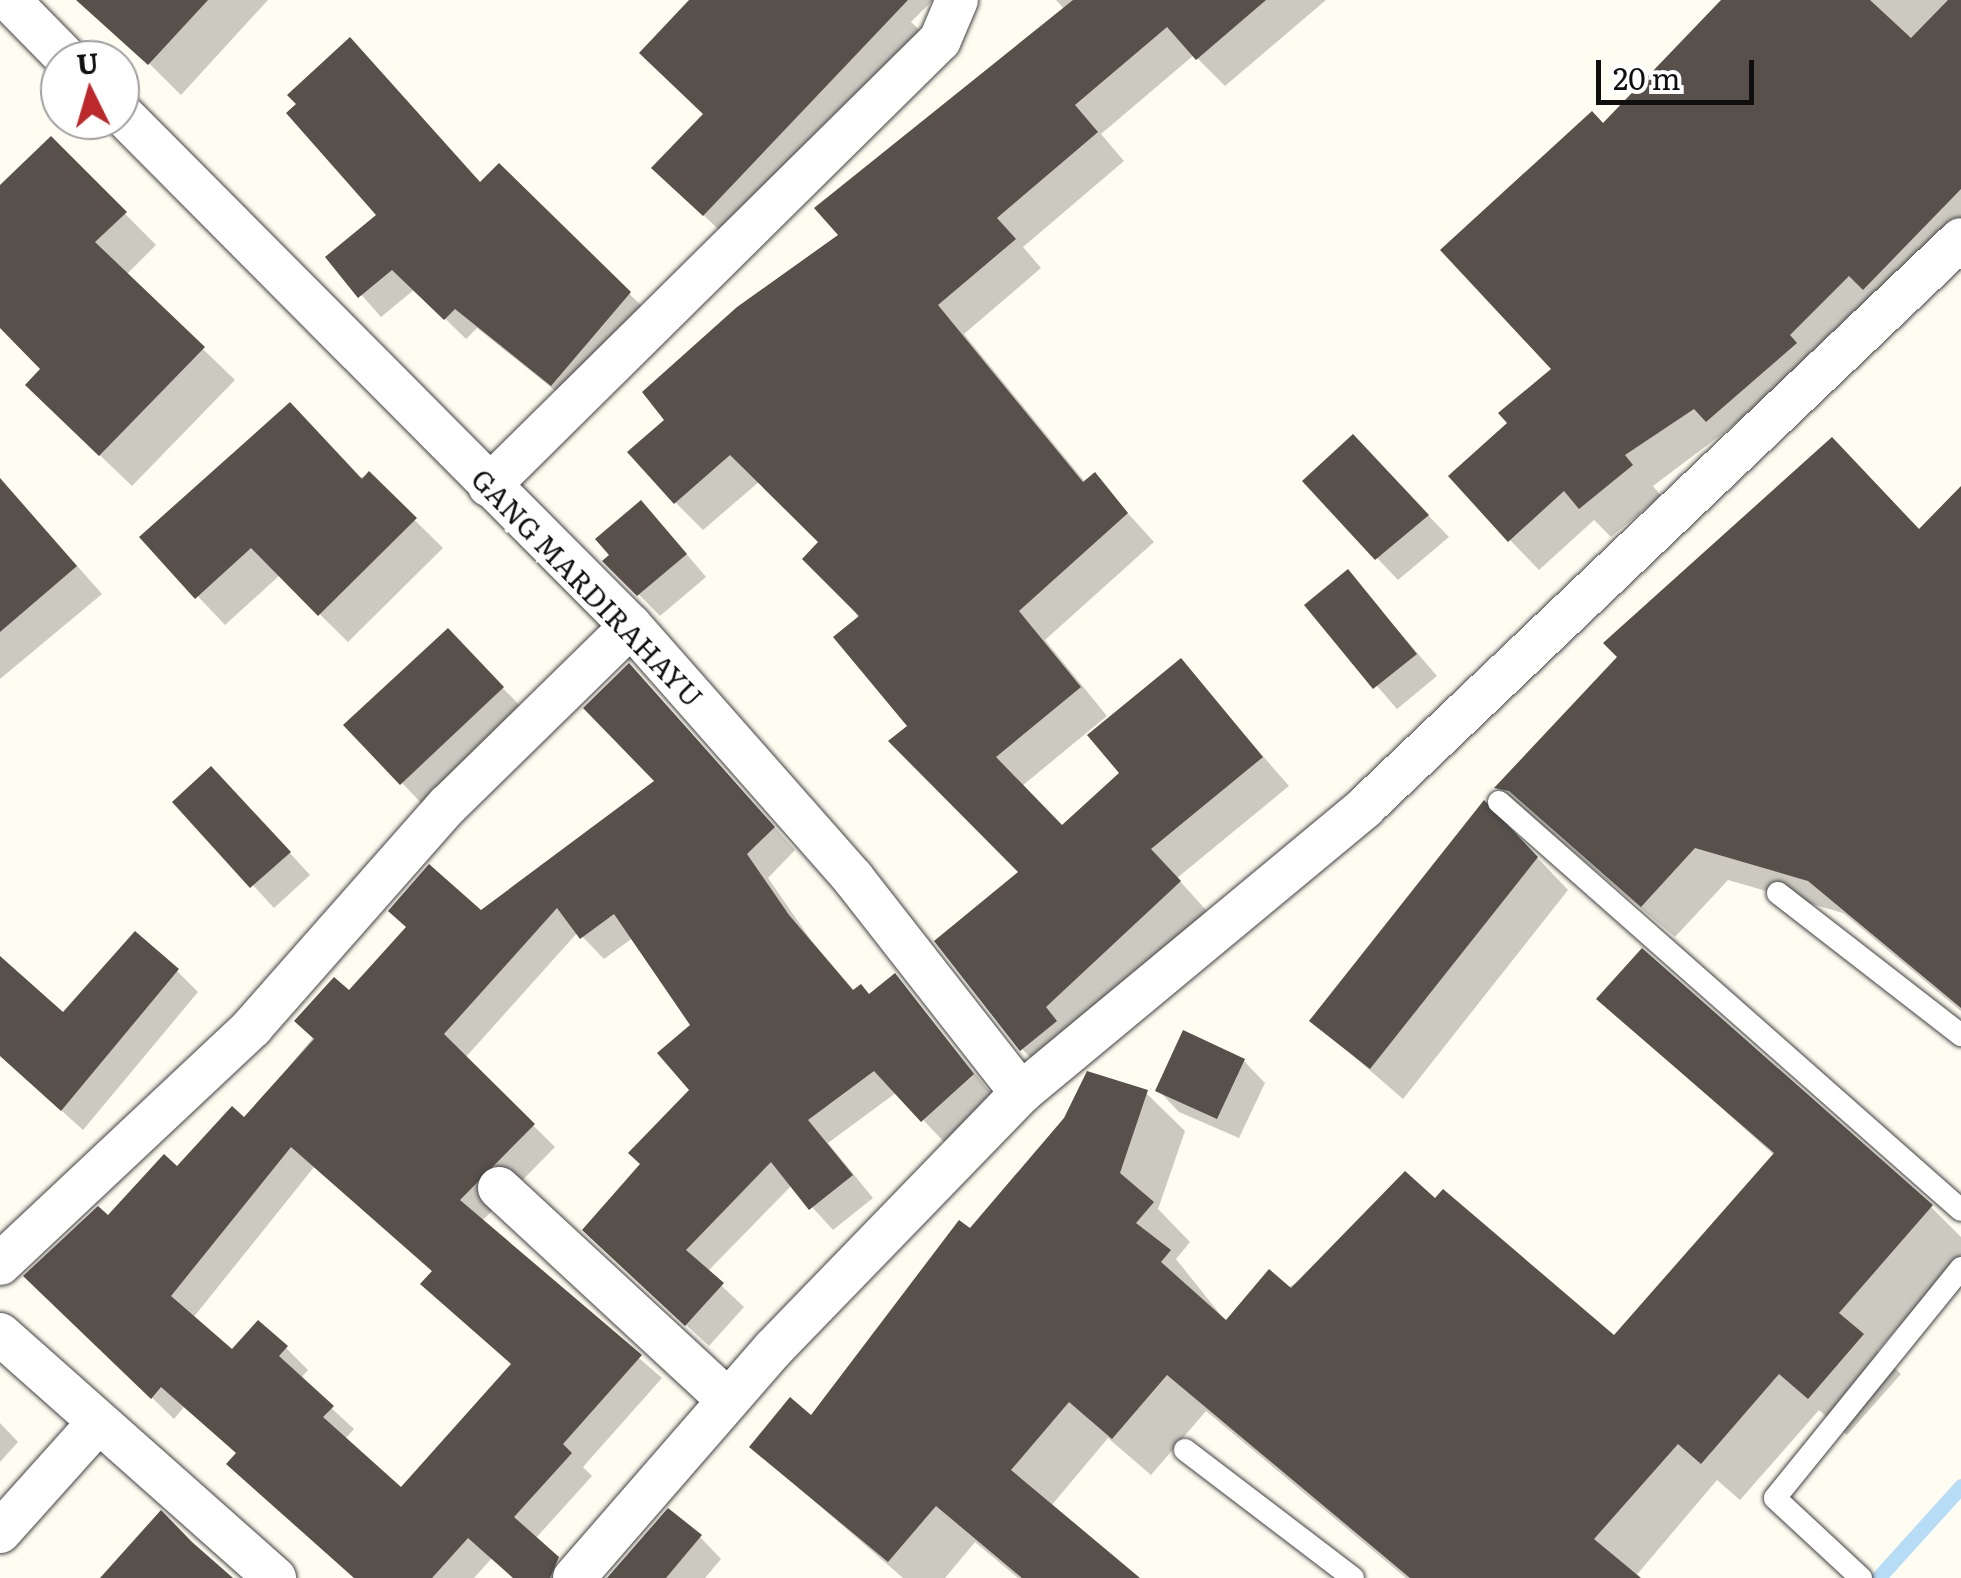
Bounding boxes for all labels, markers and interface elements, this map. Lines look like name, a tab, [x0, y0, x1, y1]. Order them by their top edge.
north arrow	[40, 40, 140, 140]
text: U	[75, 40, 100, 84]
scale bar	[1601, 40, 1758, 102]
text: 20 m	[1613, 55, 1681, 99]
street label: GANG MARDIRAHAYU	[466, 461, 710, 713]

